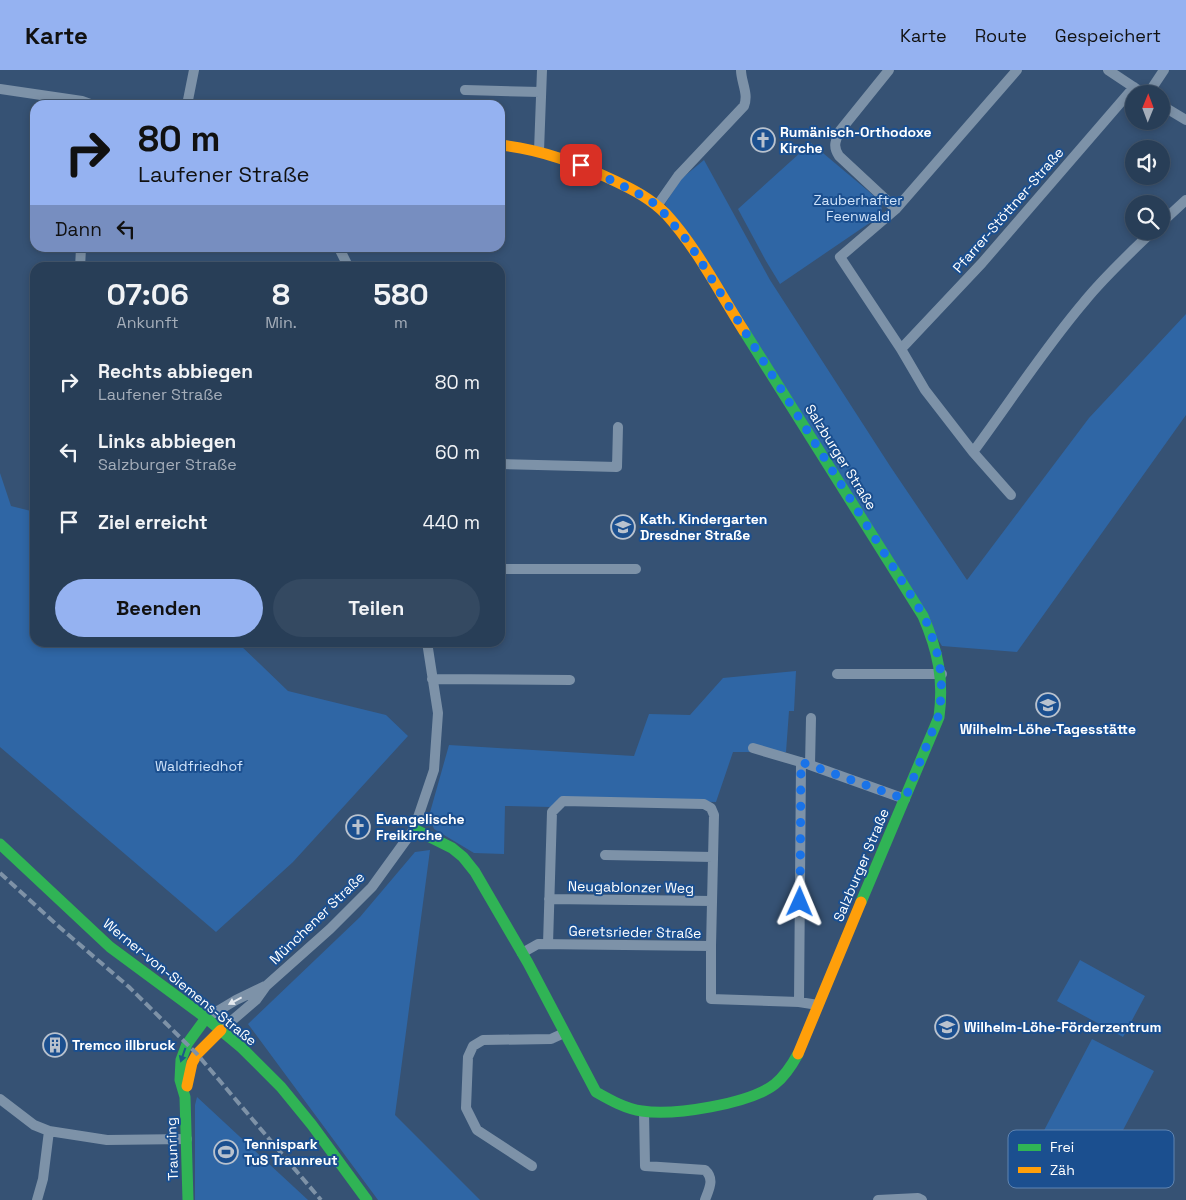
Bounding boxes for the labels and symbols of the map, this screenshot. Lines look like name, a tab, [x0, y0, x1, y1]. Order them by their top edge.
north arrow	[1125, 85, 1170, 130]
place label: Rumänisch-Orthodoxe Kirche	[780, 123, 932, 157]
church icon: Rumänisch-Orthodoxe Kirche	[750, 127, 776, 153]
pin	[560, 144, 602, 186]
street label: Pfarrer-Stöttner-Straße	[949, 144, 1067, 276]
park label: Zauberhafter Feenwald	[814, 191, 903, 225]
street label: Salzburger Straße	[801, 401, 881, 513]
place label: Kath. Kindergarten Dresdner Straße	[640, 510, 767, 544]
school or university icon: Kath. Kindergarten Dresdner Straße	[610, 514, 636, 540]
school or university icon: Wilhelm-Löhe-Tagesstätte	[1035, 692, 1061, 718]
place label: Wilhelm-Löhe-Tagesstätte	[960, 720, 1136, 738]
park label: Waldfriedhof	[155, 757, 243, 775]
street label: Salzburger Straße	[829, 806, 893, 924]
place label: Evangelische Freikirche	[376, 810, 465, 844]
church icon: Evangelische Freikirche	[345, 814, 371, 840]
street label: Münchener Straße	[266, 868, 368, 968]
position arrow	[773, 875, 825, 927]
street label: Neugablonzer Weg	[568, 877, 694, 897]
street label: Werner-von-Siemens-Straße	[99, 914, 261, 1050]
street label: Geretsrieder Straße	[568, 922, 702, 942]
one-way arrow	[228, 997, 243, 1005]
school or university icon: Wilhelm-Löhe-Förderzentrum	[934, 1014, 960, 1040]
place label: Wilhelm-Löhe-Förderzentrum	[964, 1018, 1161, 1036]
building icon: Tremco illbruck	[42, 1032, 68, 1058]
place label: Tremco illbruck	[72, 1036, 175, 1054]
one-way arrow	[179, 1047, 187, 1062]
street label: Traunring	[162, 1117, 182, 1181]
legend	[1008, 1130, 1174, 1188]
place label: Tennispark TuS Traunreut	[244, 1135, 338, 1169]
text: Frei	[1050, 1138, 1074, 1156]
sports icon: Tennispark TuS Traunreut	[213, 1139, 239, 1165]
text: Zäh	[1050, 1161, 1075, 1179]

